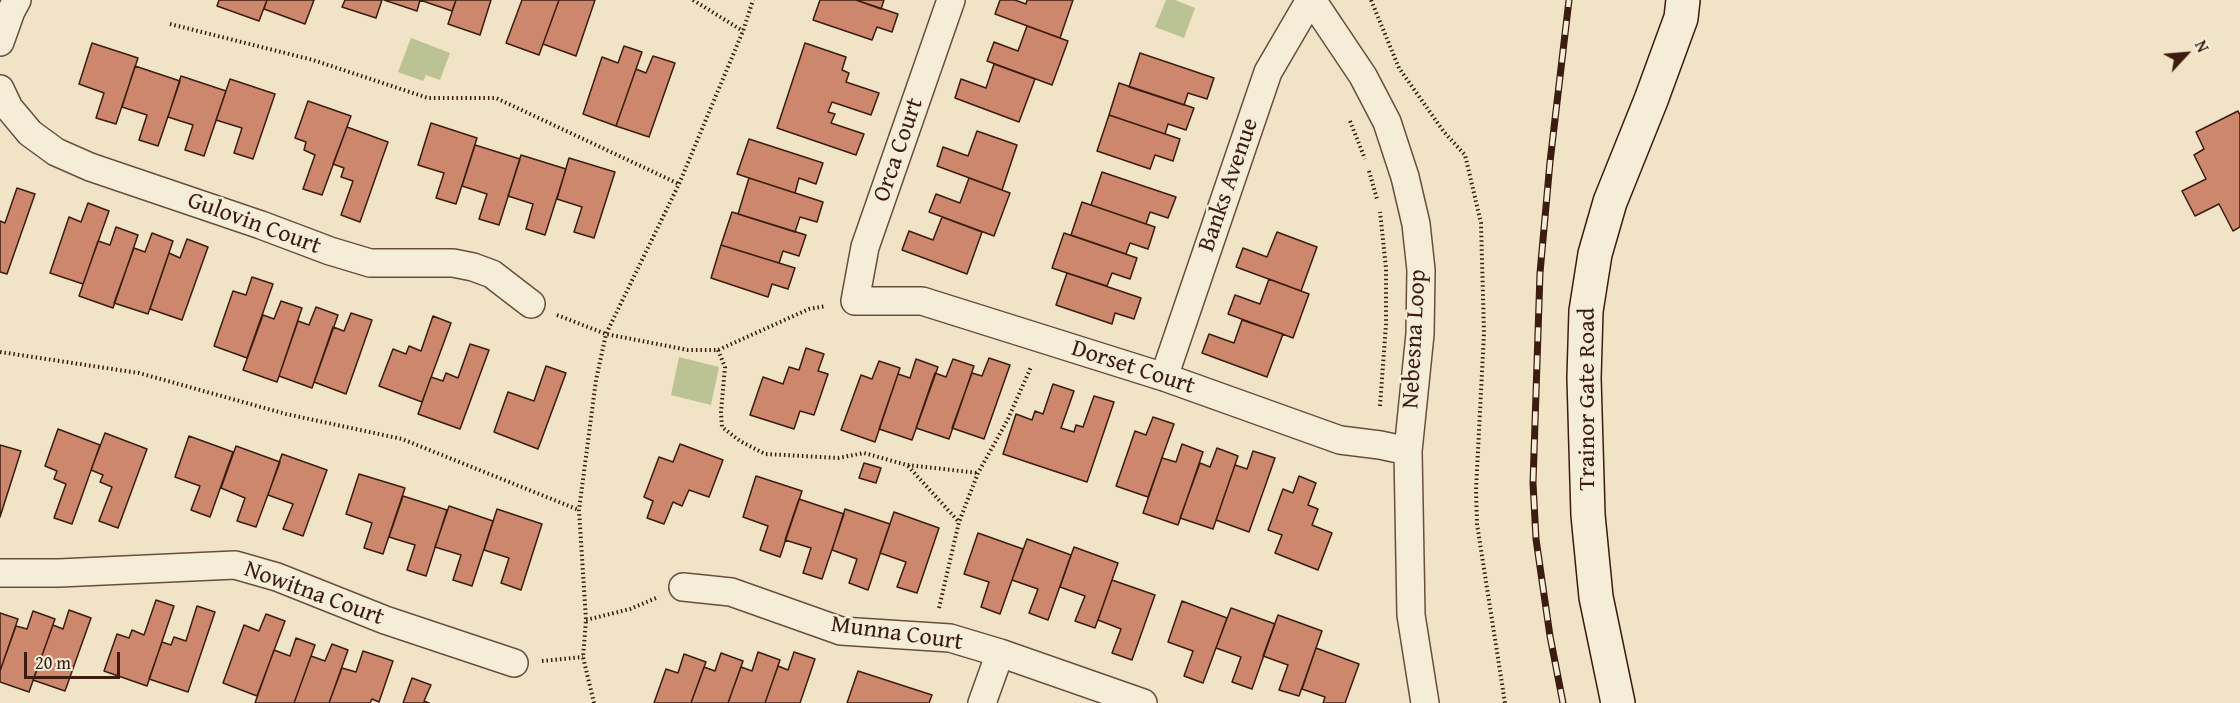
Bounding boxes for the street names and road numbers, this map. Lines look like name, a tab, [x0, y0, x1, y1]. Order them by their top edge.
street label: Orca Court	[868, 94, 930, 206]
street label: Banks Avenue	[1193, 115, 1265, 255]
street label: Gulovin Court	[183, 187, 325, 261]
street label: Nebesna Loop	[1397, 269, 1433, 409]
street label: Trainor Gate Road	[1574, 308, 1602, 490]
street label: Dorset Court	[1068, 335, 1198, 401]
street label: Nowitna Court	[240, 555, 388, 633]
street label: Munna Court	[829, 610, 965, 658]

